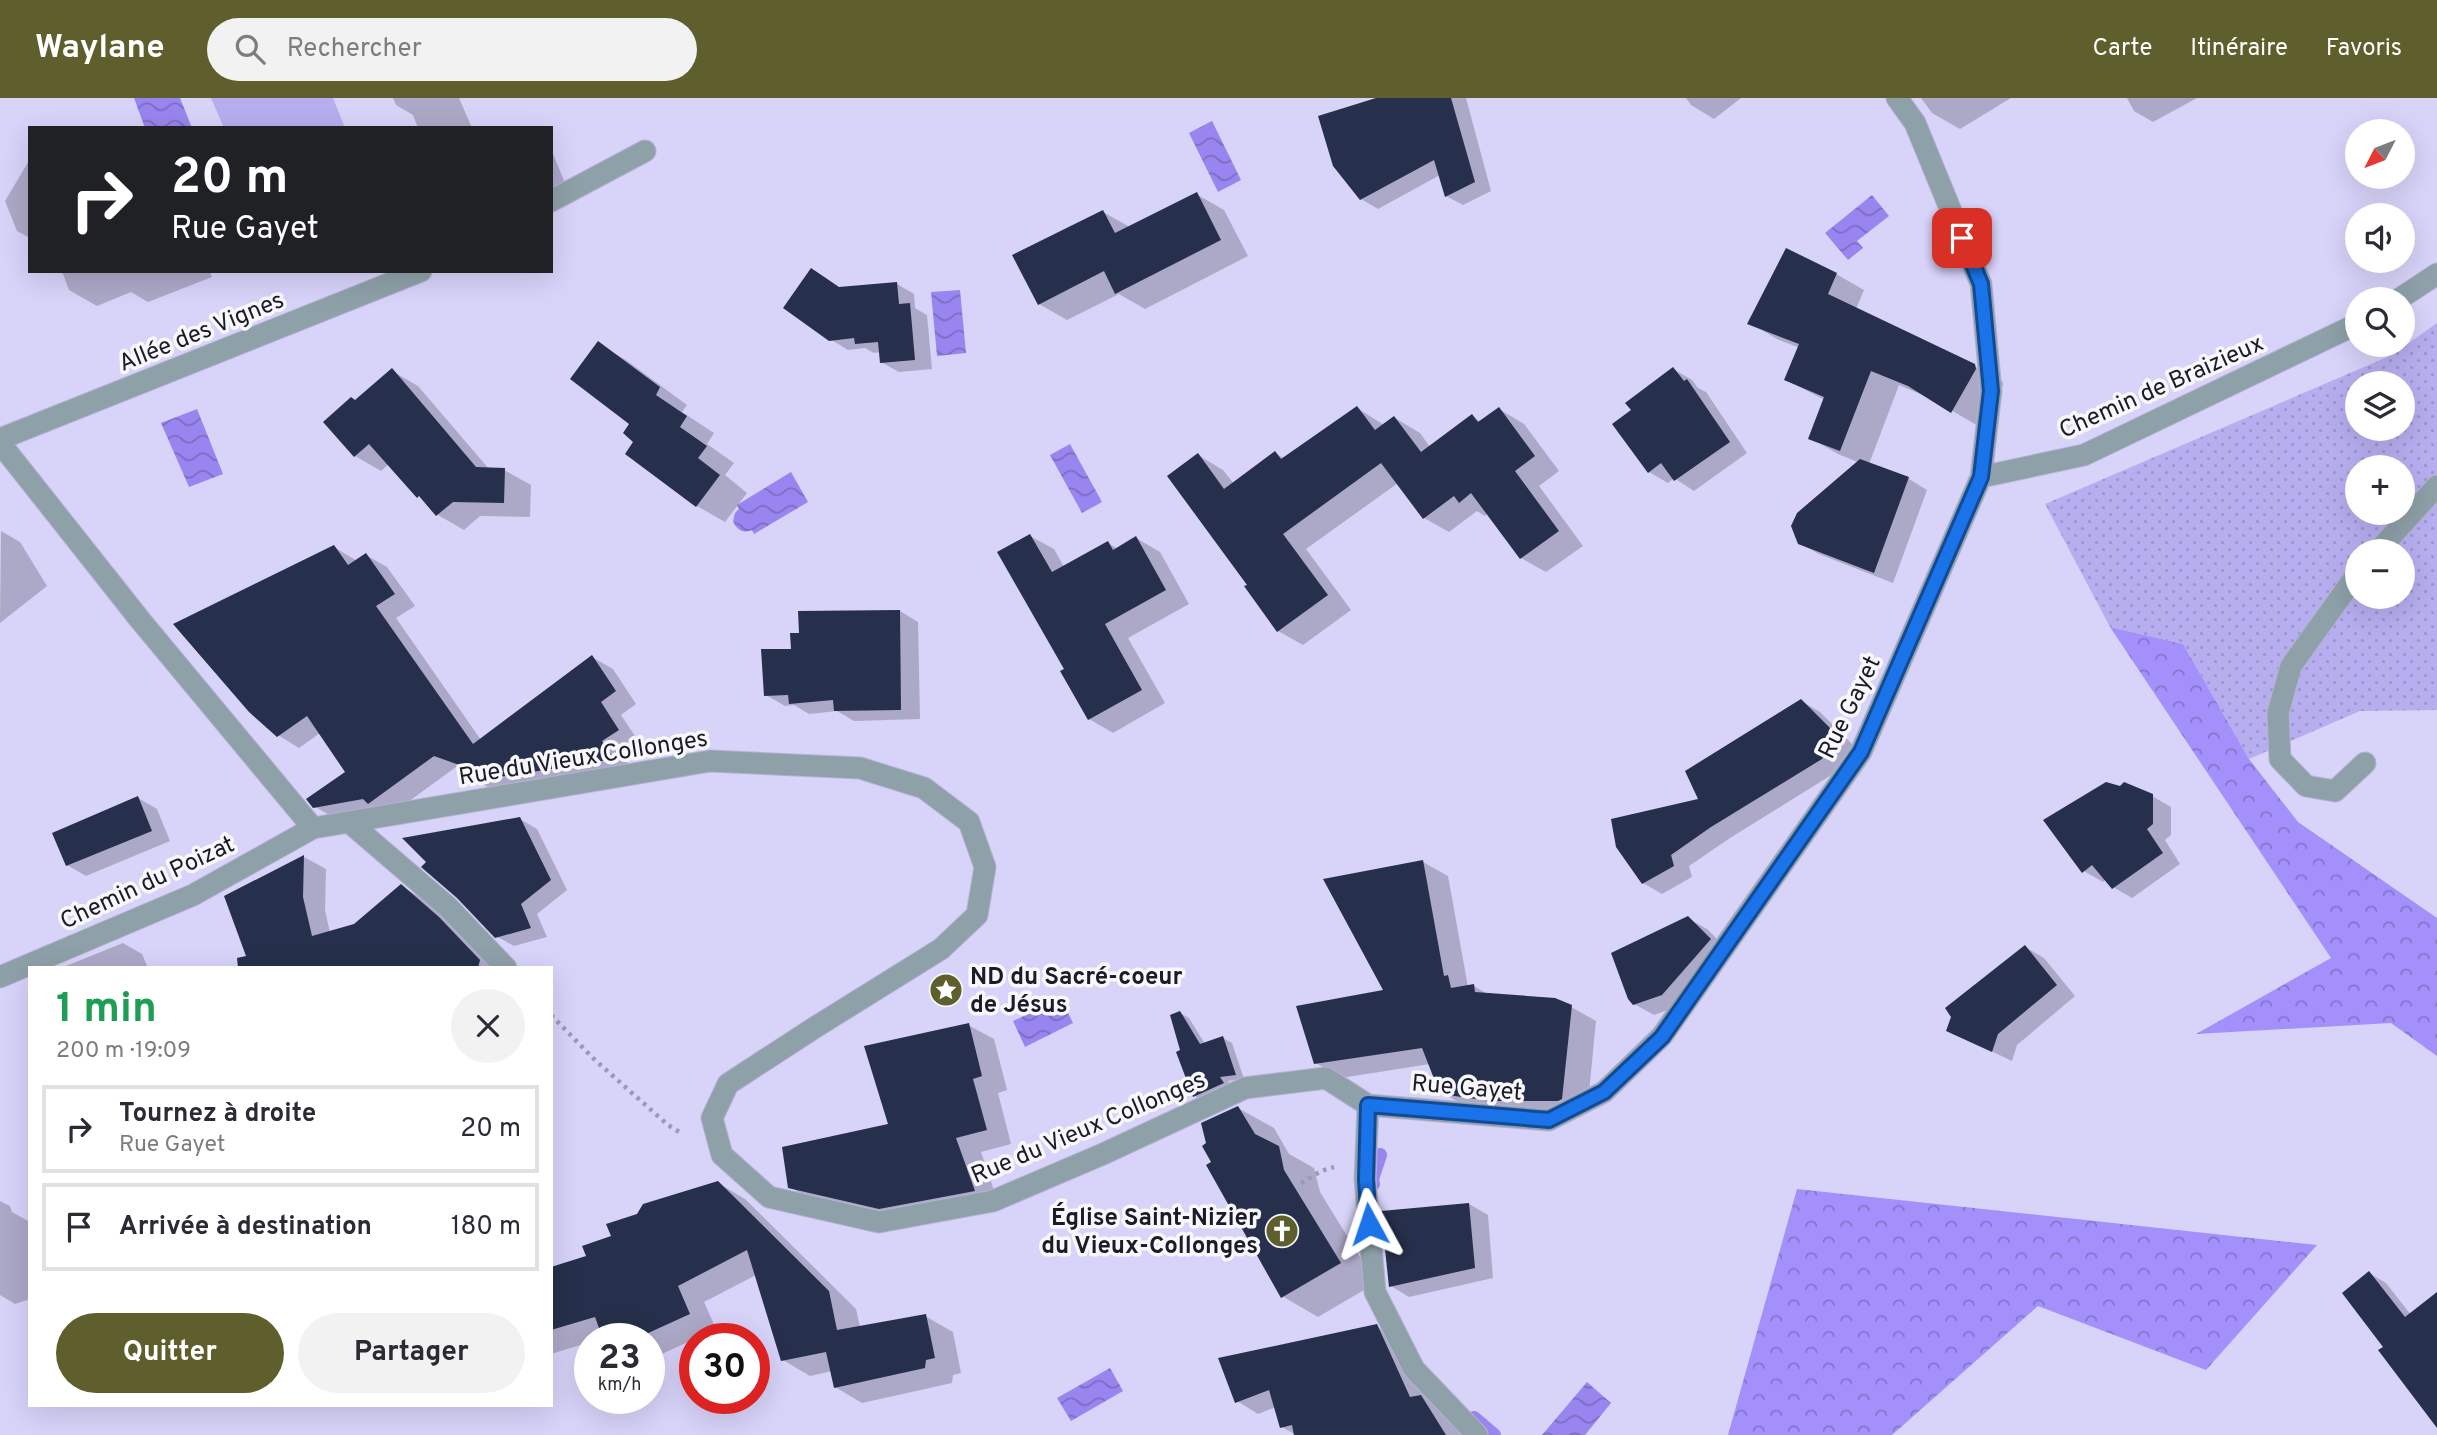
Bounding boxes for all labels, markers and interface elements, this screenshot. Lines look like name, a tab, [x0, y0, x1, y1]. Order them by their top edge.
search box	[207, 18, 697, 81]
text: Waylane	[35, 28, 165, 70]
icon: search	[231, 30, 269, 68]
text: Rechercher	[287, 33, 422, 66]
text: Carte	[2092, 34, 2152, 64]
text: Itinéraire	[2190, 34, 2288, 64]
text: Favoris	[2326, 34, 2402, 64]
north arrow	[2345, 119, 2415, 189]
map controls	[2345, 119, 2415, 609]
text: 20 m	[171, 149, 288, 211]
icon: right	[56, 154, 147, 245]
button: sound	[2345, 203, 2415, 273]
pin	[1932, 208, 1992, 268]
text: Rue Gayet	[171, 210, 319, 250]
icon: arrive	[1943, 219, 1981, 257]
street label: Allée des Vignes	[115, 286, 289, 380]
button: search	[2345, 287, 2415, 357]
street label: Chemin de Braizieux	[2055, 329, 2269, 446]
button: layers	[2345, 371, 2415, 441]
button: +	[2345, 455, 2415, 525]
button: −	[2345, 539, 2415, 609]
street label: Rue Gayet	[1813, 651, 1889, 764]
street label: Rue du Vieux Collonges	[457, 724, 710, 793]
street label: Chemin du Poizat	[56, 830, 240, 937]
place label: ND du Sacré-coeur de Jésus	[970, 963, 1182, 1021]
place icon: ND du Sacré-coeur de Jésus	[927, 971, 965, 1009]
text: 1 min	[56, 984, 157, 1037]
button: close	[451, 989, 525, 1063]
text: 200 m · 19:09	[56, 1037, 191, 1066]
street label: Rue du Vieux Collonges	[967, 1066, 1210, 1192]
street label: Rue Gayet	[1410, 1069, 1523, 1109]
text: Tournez à droite	[119, 1098, 316, 1131]
icon: right	[60, 1110, 98, 1148]
text: 20 m	[460, 1113, 521, 1146]
text: Rue Gayet	[119, 1131, 225, 1160]
position arrow	[1332, 1187, 1406, 1261]
place label: Église Saint-Nizier du Vieux-Collonges	[1041, 1202, 1258, 1262]
icon: arrive	[60, 1208, 98, 1246]
text: Arrivée à destination	[119, 1211, 372, 1244]
text: 180 m	[451, 1211, 521, 1244]
church icon: Église Saint-Nizier du Vieux-Collonges	[1263, 1212, 1301, 1250]
button: Quitter	[56, 1313, 284, 1393]
button: Partager	[298, 1313, 525, 1393]
speed limit sign: 30	[679, 1323, 770, 1414]
text: 23	[598, 1337, 641, 1381]
text: km/h	[598, 1374, 641, 1397]

